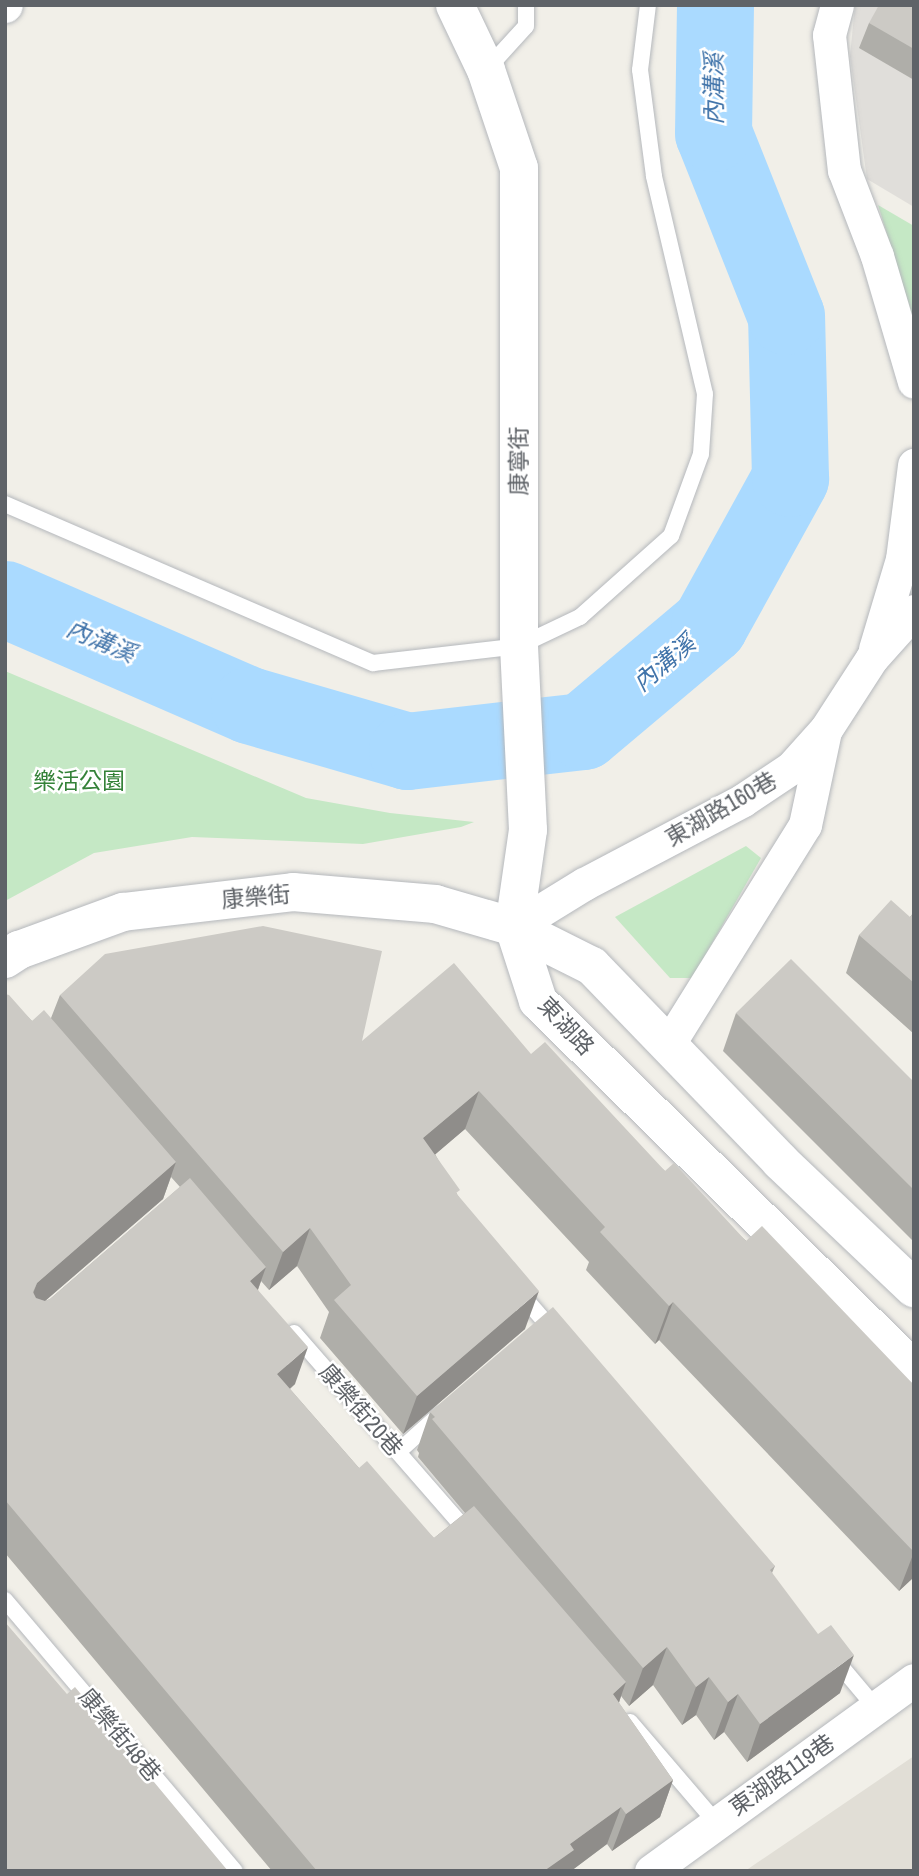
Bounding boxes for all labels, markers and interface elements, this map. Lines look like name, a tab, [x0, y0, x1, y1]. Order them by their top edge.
water label: 內溝溪	[700, 53, 728, 125]
street label: 康寧街	[505, 427, 533, 495]
water label: 內溝溪	[62, 614, 140, 668]
water label: 內溝溪	[627, 629, 701, 697]
street label: 東湖路160巷	[661, 766, 781, 852]
park label: 樂活公園	[33, 767, 125, 795]
street label: 康樂街	[220, 880, 292, 914]
street label: 東湖路	[532, 991, 600, 1061]
street label: 康樂街20巷	[314, 1358, 408, 1462]
street label: 康樂街48巷	[73, 1683, 167, 1787]
street label: 東湖路119巷	[724, 1729, 840, 1821]

